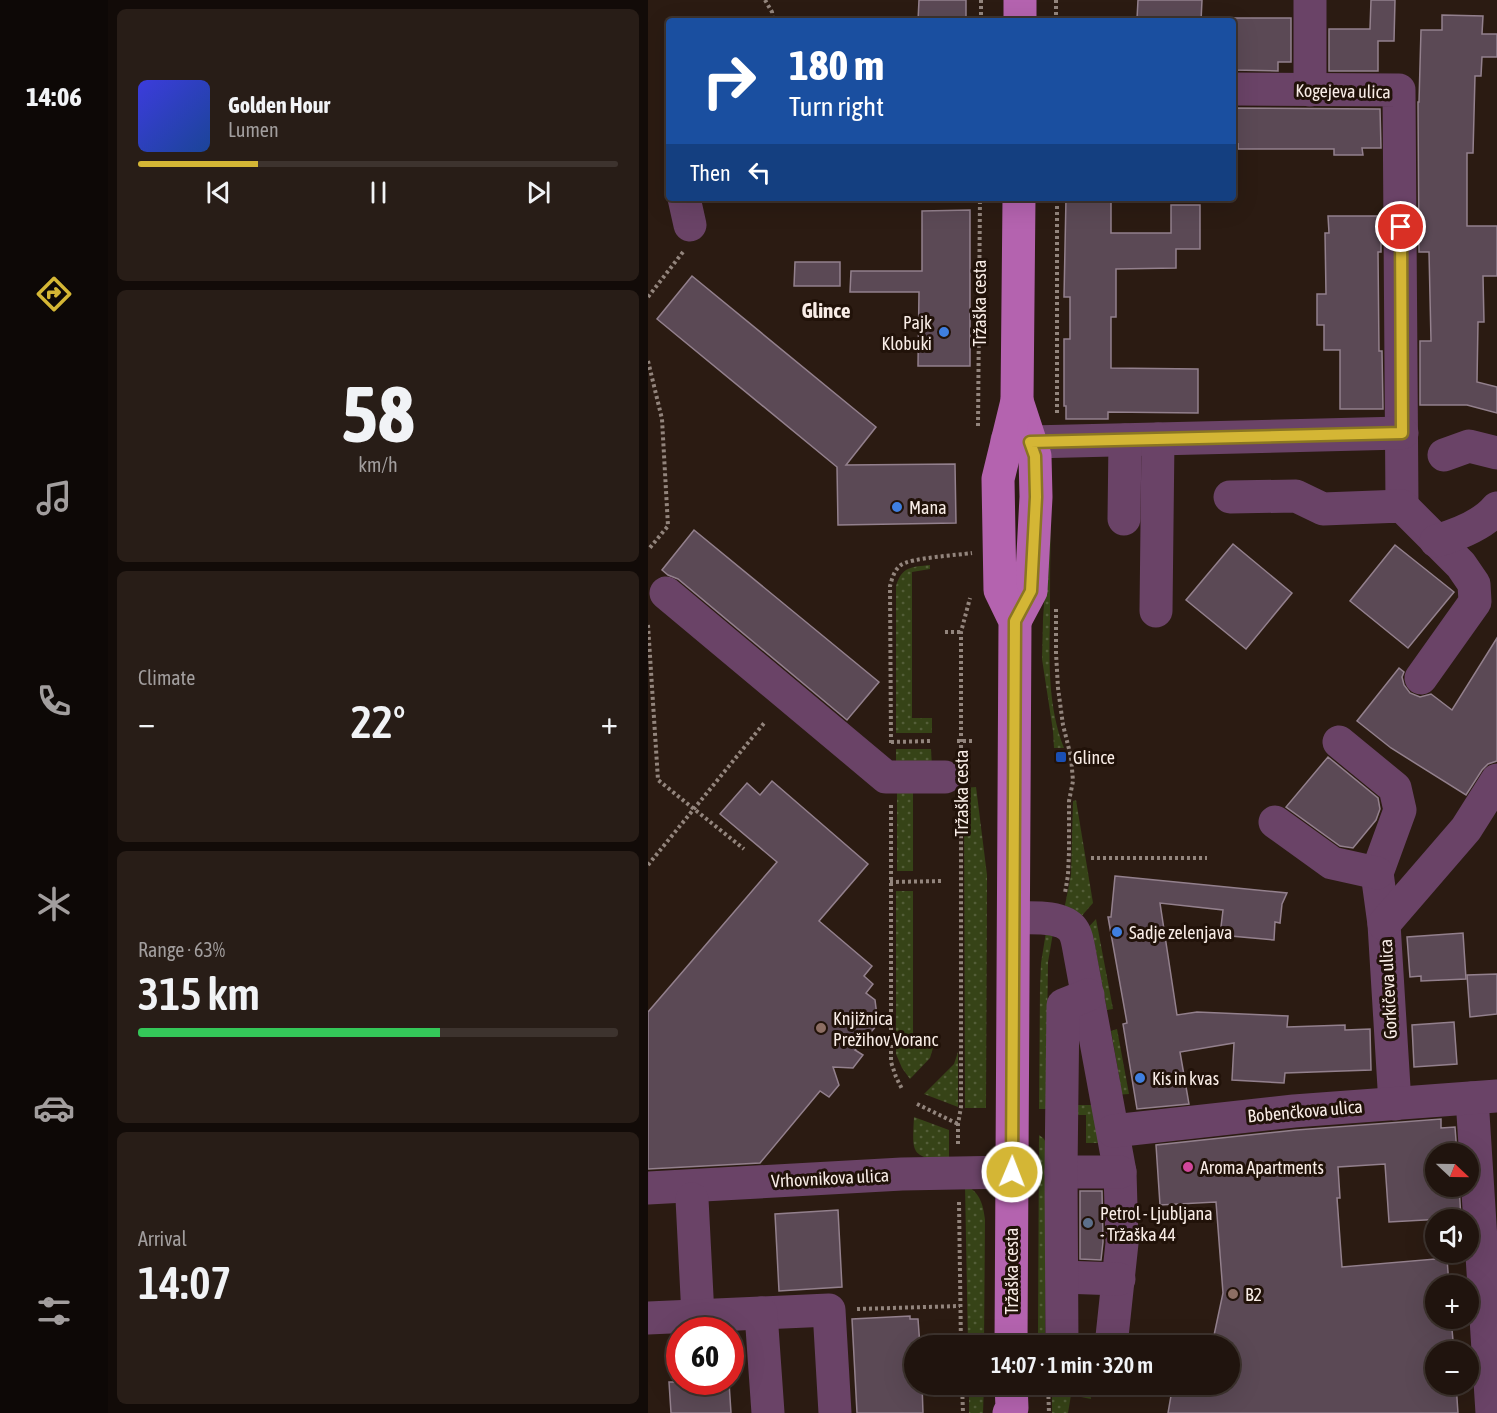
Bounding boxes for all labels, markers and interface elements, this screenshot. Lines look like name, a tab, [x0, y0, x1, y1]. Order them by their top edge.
text: 180 m	[789, 41, 884, 89]
icon: right	[690, 42, 768, 120]
street label: Kogejeva ulica	[1295, 80, 1391, 102]
text: 14:06	[26, 81, 82, 112]
text: Turn right	[789, 91, 884, 122]
text: Golden Hour	[228, 92, 330, 118]
text: Lumen	[228, 118, 279, 141]
icon: left	[743, 156, 776, 189]
text: Then	[690, 160, 731, 186]
icon: previous	[202, 176, 235, 209]
icon: pause	[362, 176, 395, 209]
icon: next	[522, 176, 555, 209]
pin	[1375, 201, 1426, 252]
icon: arrive	[1384, 210, 1417, 243]
street label: Tržaška cesta	[969, 260, 990, 346]
icon: directions	[33, 273, 75, 315]
district label: Glince	[801, 298, 851, 322]
place label: Pajk Klobuki	[881, 312, 932, 354]
marker: Pajk Klobuki	[937, 325, 951, 339]
text: 58	[341, 369, 415, 459]
text: km/h	[358, 453, 398, 476]
icon: music	[33, 477, 75, 519]
place label: Mana	[909, 497, 947, 518]
marker: Mana	[890, 500, 904, 514]
text: Climate	[138, 666, 195, 689]
icon: phone	[33, 680, 75, 722]
text: 22°	[351, 696, 405, 748]
text: −	[138, 703, 155, 741]
text: +	[601, 703, 618, 741]
place label: Glince	[1073, 747, 1115, 768]
street label: Tržaška cesta	[951, 750, 972, 836]
marker: Glince	[1054, 750, 1068, 764]
icon: climate	[33, 883, 75, 925]
place label: Sadje zelenjava	[1129, 922, 1232, 943]
marker: Sadje zelenjava	[1110, 925, 1124, 939]
text: Range · 63%	[138, 938, 225, 961]
street label: Gorkičeva ulica	[1375, 938, 1401, 1040]
text: 315 km	[138, 968, 260, 1020]
place label: Knjižnica Prežihov Voranc	[833, 1008, 939, 1050]
marker: Knjižnica Prežihov Voranc	[814, 1021, 828, 1035]
place label: Kis in kvas	[1152, 1068, 1219, 1089]
marker: Kis in kvas	[1133, 1071, 1147, 1085]
icon: car	[33, 1087, 75, 1129]
street label: Bobenčkova ulica	[1246, 1096, 1364, 1126]
position arrow	[980, 1140, 1044, 1204]
north arrow	[1425, 1143, 1479, 1197]
map controls	[1425, 1143, 1479, 1395]
place label: Aroma Apartments	[1200, 1157, 1324, 1178]
marker: Aroma Apartments	[1181, 1160, 1195, 1174]
street label: Vrhovnikova ulica	[771, 1164, 889, 1192]
place label: Petrol - Ljubljana - Tržaška 44	[1100, 1203, 1213, 1245]
button: sound	[1425, 1209, 1479, 1263]
marker: Petrol - Ljubljana - Tržaška 44	[1081, 1216, 1095, 1230]
text: Arrival	[138, 1227, 187, 1250]
street label: Tržaška cesta	[1001, 1228, 1022, 1314]
text: 14:07	[138, 1257, 232, 1309]
button: +	[1425, 1275, 1479, 1329]
place label: B2	[1245, 1284, 1262, 1305]
marker: B2	[1226, 1287, 1240, 1301]
icon: filters	[33, 1290, 75, 1332]
speed limit sign: 60	[666, 1317, 744, 1395]
button: −	[1425, 1341, 1479, 1395]
text: 14:07 · 1 min · 320 m	[991, 1352, 1153, 1378]

